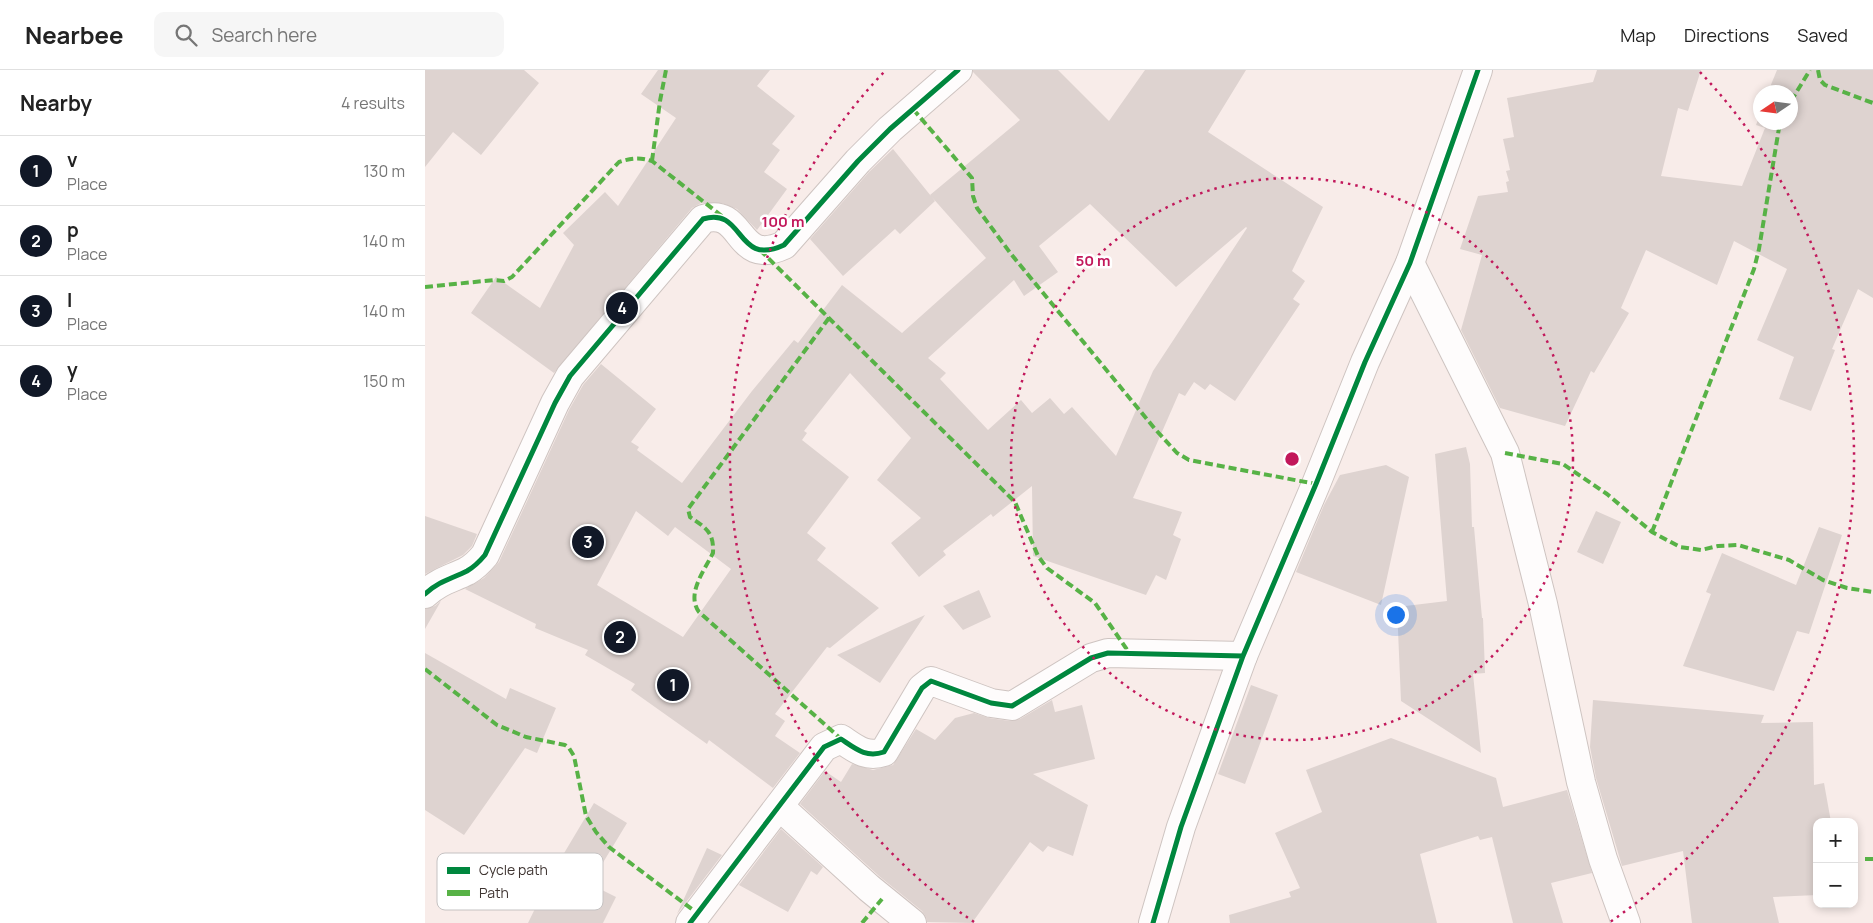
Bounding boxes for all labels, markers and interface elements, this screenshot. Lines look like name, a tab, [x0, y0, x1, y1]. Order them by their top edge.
search box	[154, 12, 504, 57]
text: Nearbee	[25, 18, 124, 51]
icon: search	[172, 21, 200, 49]
text: Search here	[212, 22, 317, 48]
text: Map	[1620, 23, 1656, 47]
text: Directions	[1684, 23, 1769, 47]
text: Saved	[1797, 23, 1848, 47]
north arrow	[1753, 85, 1798, 130]
text: Nearby	[20, 89, 92, 117]
text: 4 results	[341, 92, 405, 114]
text: v	[67, 147, 78, 173]
text: 1	[32, 160, 40, 182]
text: 130 m	[363, 160, 405, 182]
text: Place	[67, 173, 107, 195]
text: 100 m	[762, 211, 804, 232]
text: p	[67, 217, 79, 243]
text: 2	[31, 230, 41, 252]
text: 140 m	[363, 230, 405, 252]
text: Place	[67, 243, 107, 265]
text: 50 m	[1075, 250, 1111, 271]
text: l	[67, 287, 72, 313]
pin: 4	[606, 289, 638, 327]
text: 3	[31, 300, 41, 322]
text: 140 m	[363, 300, 405, 322]
text: Place	[67, 313, 107, 335]
text: y	[67, 357, 78, 383]
text: 4	[31, 370, 41, 392]
text: 150 m	[363, 370, 405, 392]
text: Place	[67, 383, 107, 405]
centre of rings	[1283, 450, 1301, 468]
pin: 3	[572, 523, 604, 561]
your location	[1383, 602, 1409, 628]
pin: 2	[604, 618, 636, 656]
pin: 1	[657, 666, 689, 704]
map controls	[1813, 818, 1858, 908]
button: +	[1813, 818, 1858, 863]
legend	[437, 853, 603, 910]
text: Cycle path	[479, 860, 548, 879]
button: −	[1813, 863, 1858, 908]
text: Path	[479, 883, 509, 902]

